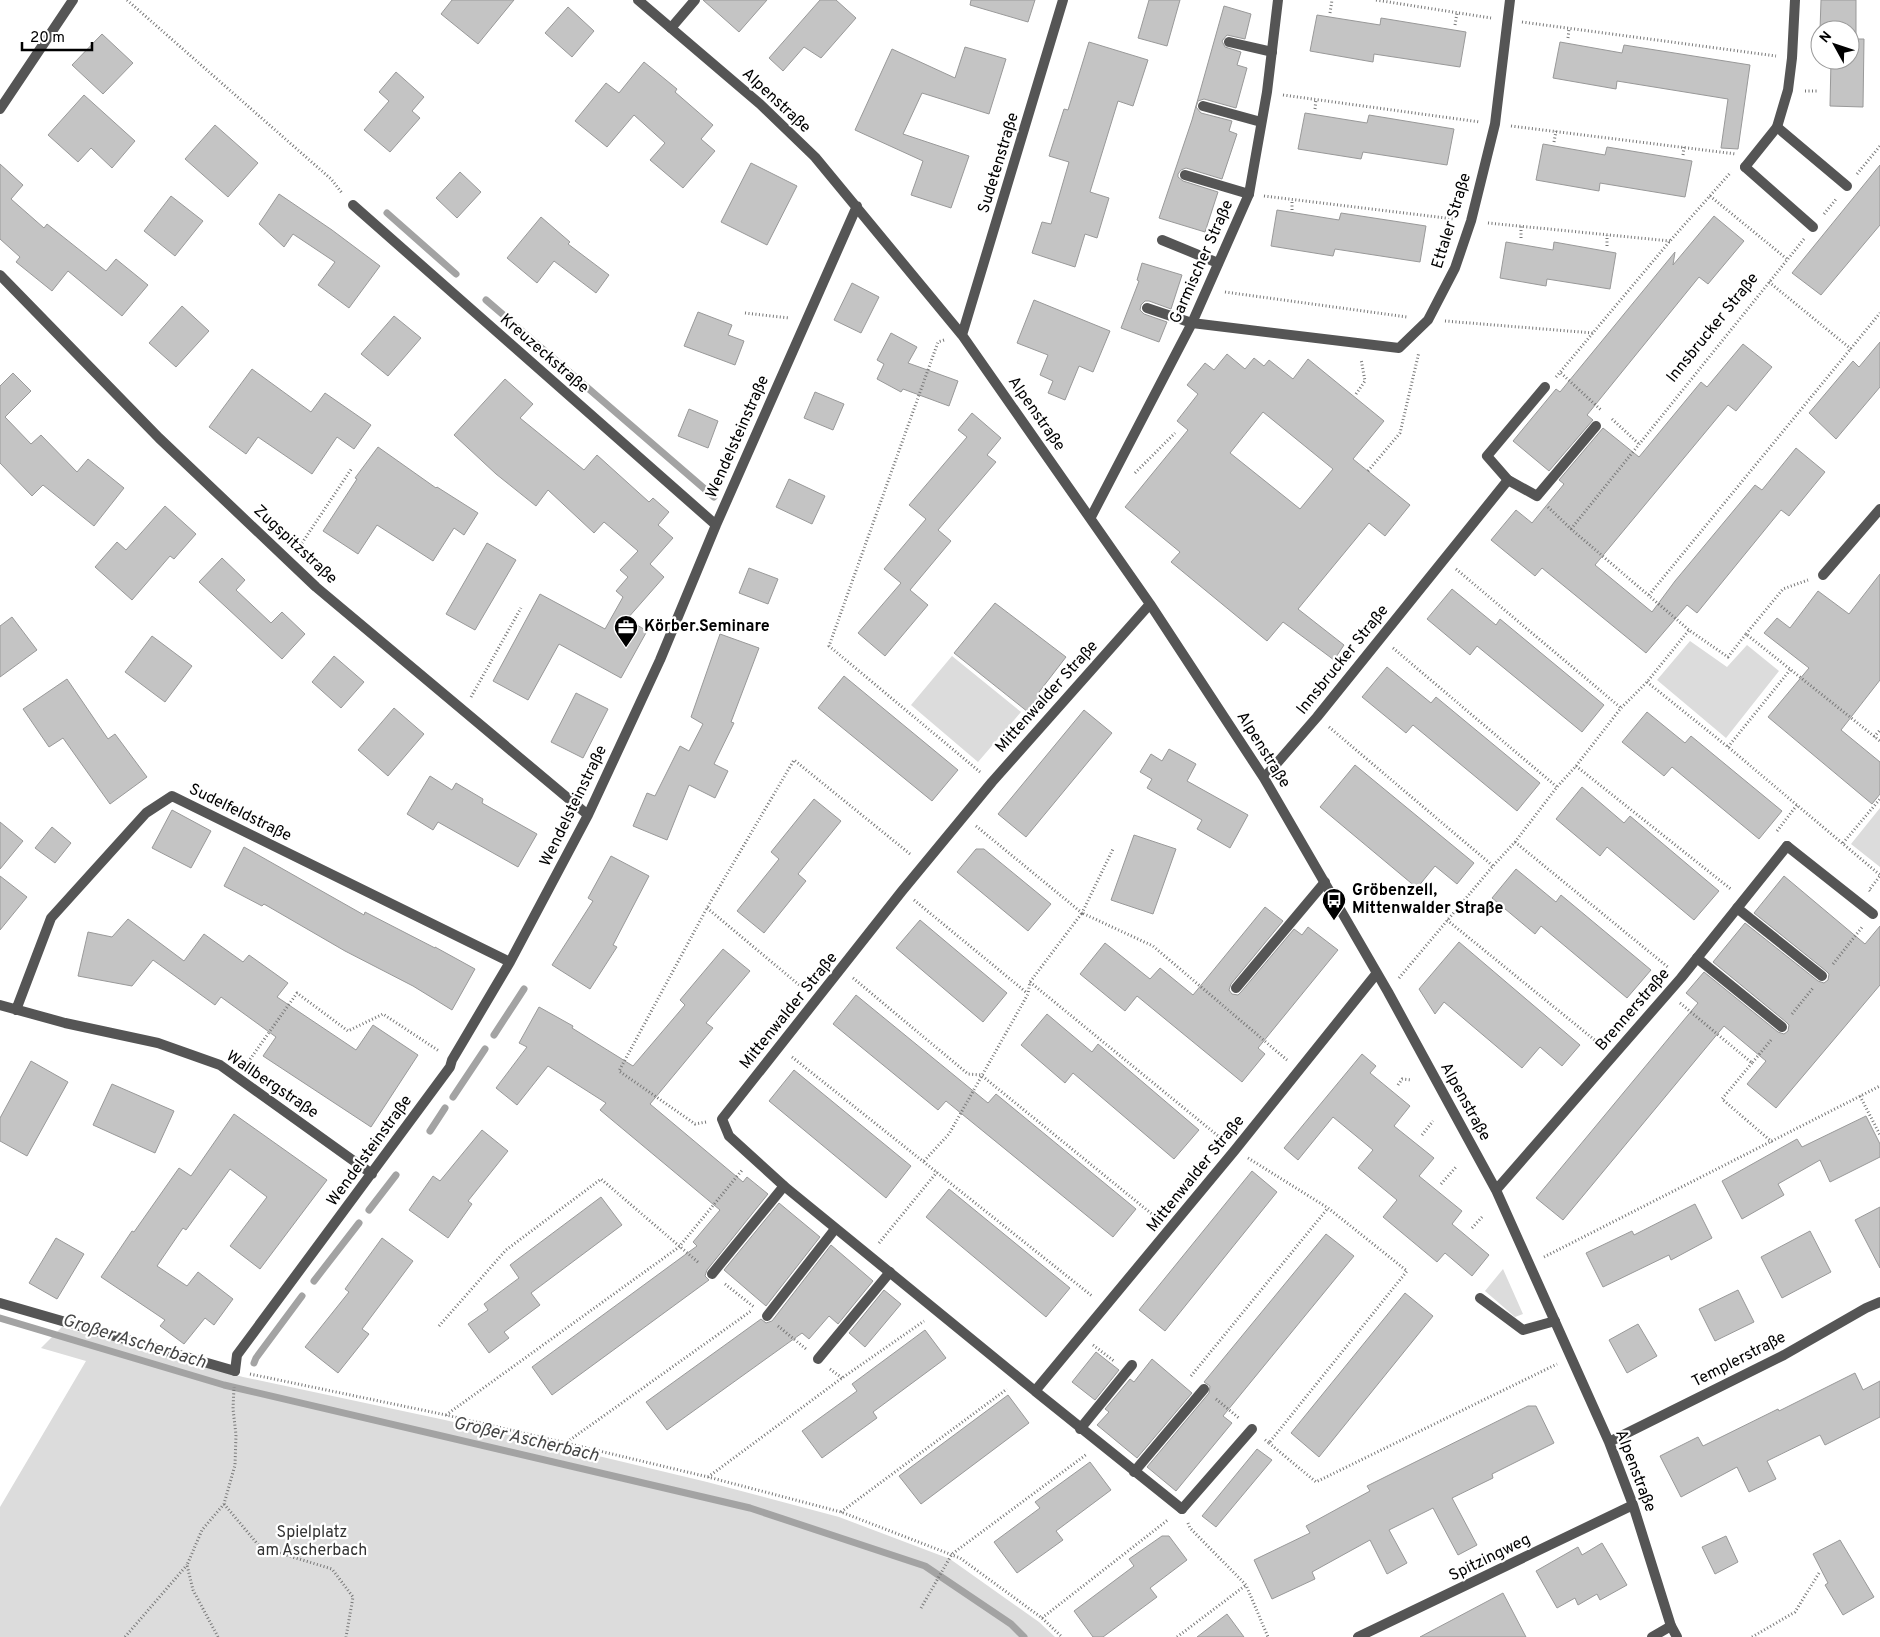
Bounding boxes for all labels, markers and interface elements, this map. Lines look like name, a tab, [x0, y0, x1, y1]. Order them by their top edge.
scale bar	[22, 20, 92, 52]
north arrow	[1810, 20, 1860, 70]
text: N	[1816, 28, 1836, 47]
text: 20 m	[30, 29, 65, 48]
street label: Alpenstraße	[737, 64, 815, 138]
street label: Sudetenstraße	[974, 110, 1024, 216]
street label: Ettaler Straße	[1428, 171, 1476, 271]
street label: Garmischer Straße	[1166, 197, 1238, 327]
street label: Innsbrucker Straße	[1663, 269, 1763, 387]
street label: Kreuzeckstraße	[495, 310, 593, 398]
street label: Wendelsteinstraße	[702, 372, 774, 502]
street label: Alpenstraße	[1003, 373, 1069, 455]
street label: Zugspitzstraße	[249, 501, 341, 589]
street label: Innsbrucker Straße	[1293, 601, 1393, 719]
office icon: Körber.Seminare	[613, 614, 639, 648]
place label: Körber.Seminare	[644, 617, 770, 637]
street label: Mittenwalder Straße	[991, 637, 1103, 757]
street label: Alpenstraße	[1232, 708, 1294, 792]
street label: Wendelsteinstraße	[536, 742, 612, 870]
street label: Sudelfeldstraße	[185, 780, 295, 846]
place label: Gröbenzell, Mittenwalder Straße	[1352, 881, 1503, 919]
bus stop icon: Gröbenzell, Mittenwalder Straße	[1321, 887, 1347, 921]
street label: Mittenwalder Straße	[736, 949, 842, 1073]
street label: Brennerstraße	[1592, 965, 1674, 1055]
street label: Wallbergstraße	[222, 1047, 322, 1123]
street label: Alpenstraße	[1435, 1059, 1495, 1145]
street label: Wendelsteinstraße	[323, 1092, 417, 1210]
street label: Mittenwalder Straße	[1143, 1112, 1249, 1236]
water label: Großer Ascherbach	[60, 1309, 209, 1375]
street label: Templerstraße	[1689, 1328, 1789, 1392]
water label: Großer Ascherbach	[451, 1412, 601, 1468]
street label: Alpenstraße	[1610, 1427, 1660, 1515]
park label: Spielplatz am Ascherbach	[257, 1523, 367, 1561]
street label: Spitzingweg	[1446, 1530, 1534, 1586]

